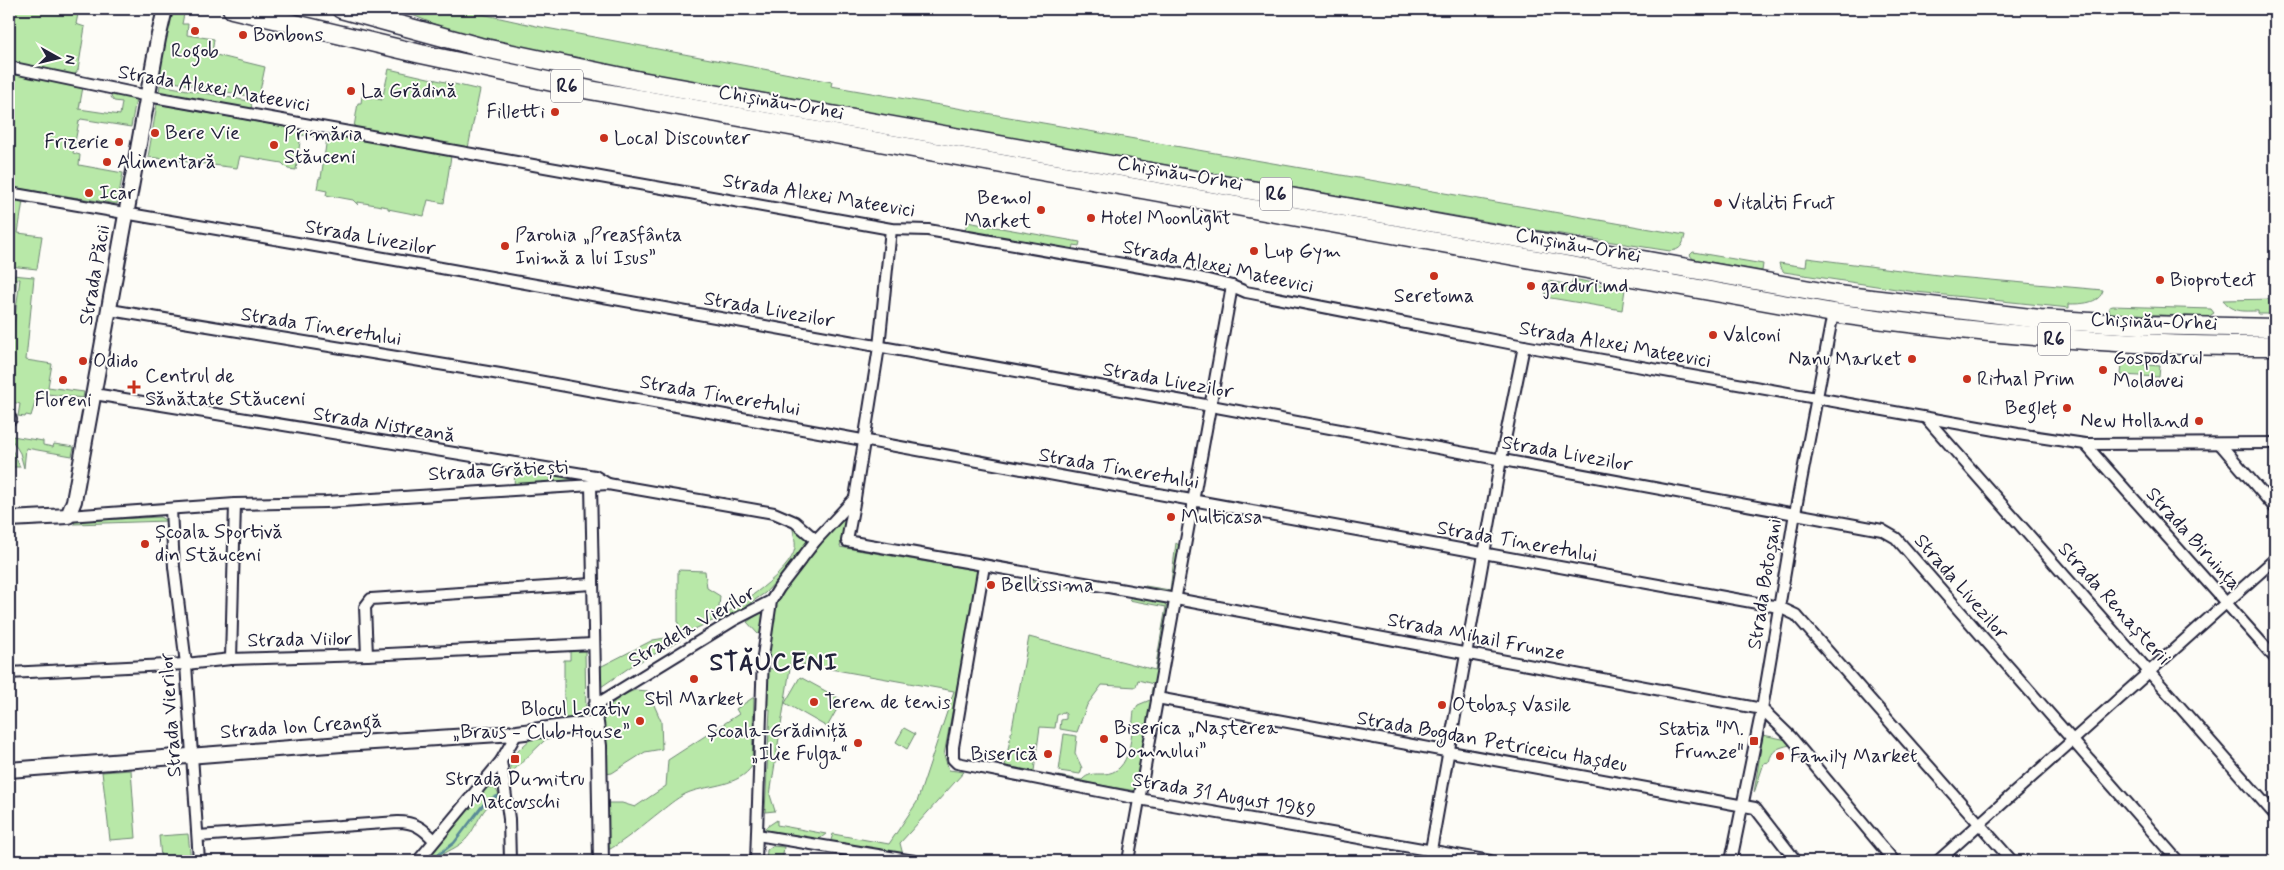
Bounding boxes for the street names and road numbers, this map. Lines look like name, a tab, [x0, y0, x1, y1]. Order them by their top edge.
street label: Strada Alexei Mateevici	[116, 59, 312, 119]
road number: R6	[551, 70, 583, 102]
street label: Chișinău-Orhei	[716, 79, 846, 127]
street label: Chișinău-Orhei	[1115, 150, 1245, 198]
street label: Strada Alexei Mateevici	[721, 167, 917, 225]
road number: R6	[1260, 178, 1292, 210]
street label: Strada Livezilor	[303, 213, 438, 263]
street label: Chișinău-Orhei	[1513, 222, 1643, 270]
street label: Strada Păcii	[73, 223, 117, 327]
street label: Strada Alexei Mateevici	[1120, 234, 1316, 300]
street label: Strada Livezilor	[702, 285, 837, 335]
street label: Strada Tineretului	[239, 301, 403, 353]
street label: Chișinău-Orhei	[2090, 306, 2218, 338]
street label: Strada Alexei Mateevici	[1517, 315, 1713, 375]
road number: R6	[2038, 322, 2070, 356]
street label: Strada Livezilor	[1101, 356, 1236, 406]
street label: Strada Tineretului	[638, 369, 802, 423]
street label: Strada Nistreană	[311, 400, 457, 450]
street label: Strada Livezilor	[1500, 429, 1635, 479]
street label: Strada Tineretului	[1037, 442, 1201, 496]
street label: Strada Grătiești	[427, 454, 569, 488]
street label: Strada Biruința	[2139, 482, 2247, 596]
street label: Strada Tineretului	[1435, 515, 1599, 569]
street label: Strada Botoșani	[1741, 517, 1789, 651]
street label: Strada Livezilor	[1907, 528, 2015, 646]
street label: Strada Renașterii	[2051, 537, 2177, 671]
street label: Stradela Vierilor	[624, 579, 761, 674]
street label: Strada Mihail Frunze	[1385, 607, 1567, 667]
street label: Strada Viilor	[247, 626, 353, 654]
street label: Strada Vierilor	[153, 651, 189, 778]
street label: Strada Bogdan Petriceicu Hașdeu	[1355, 705, 1629, 780]
street label: Strada Ion Creangă	[219, 708, 383, 748]
street label: Strada 31 August 1989	[1130, 767, 1318, 825]

